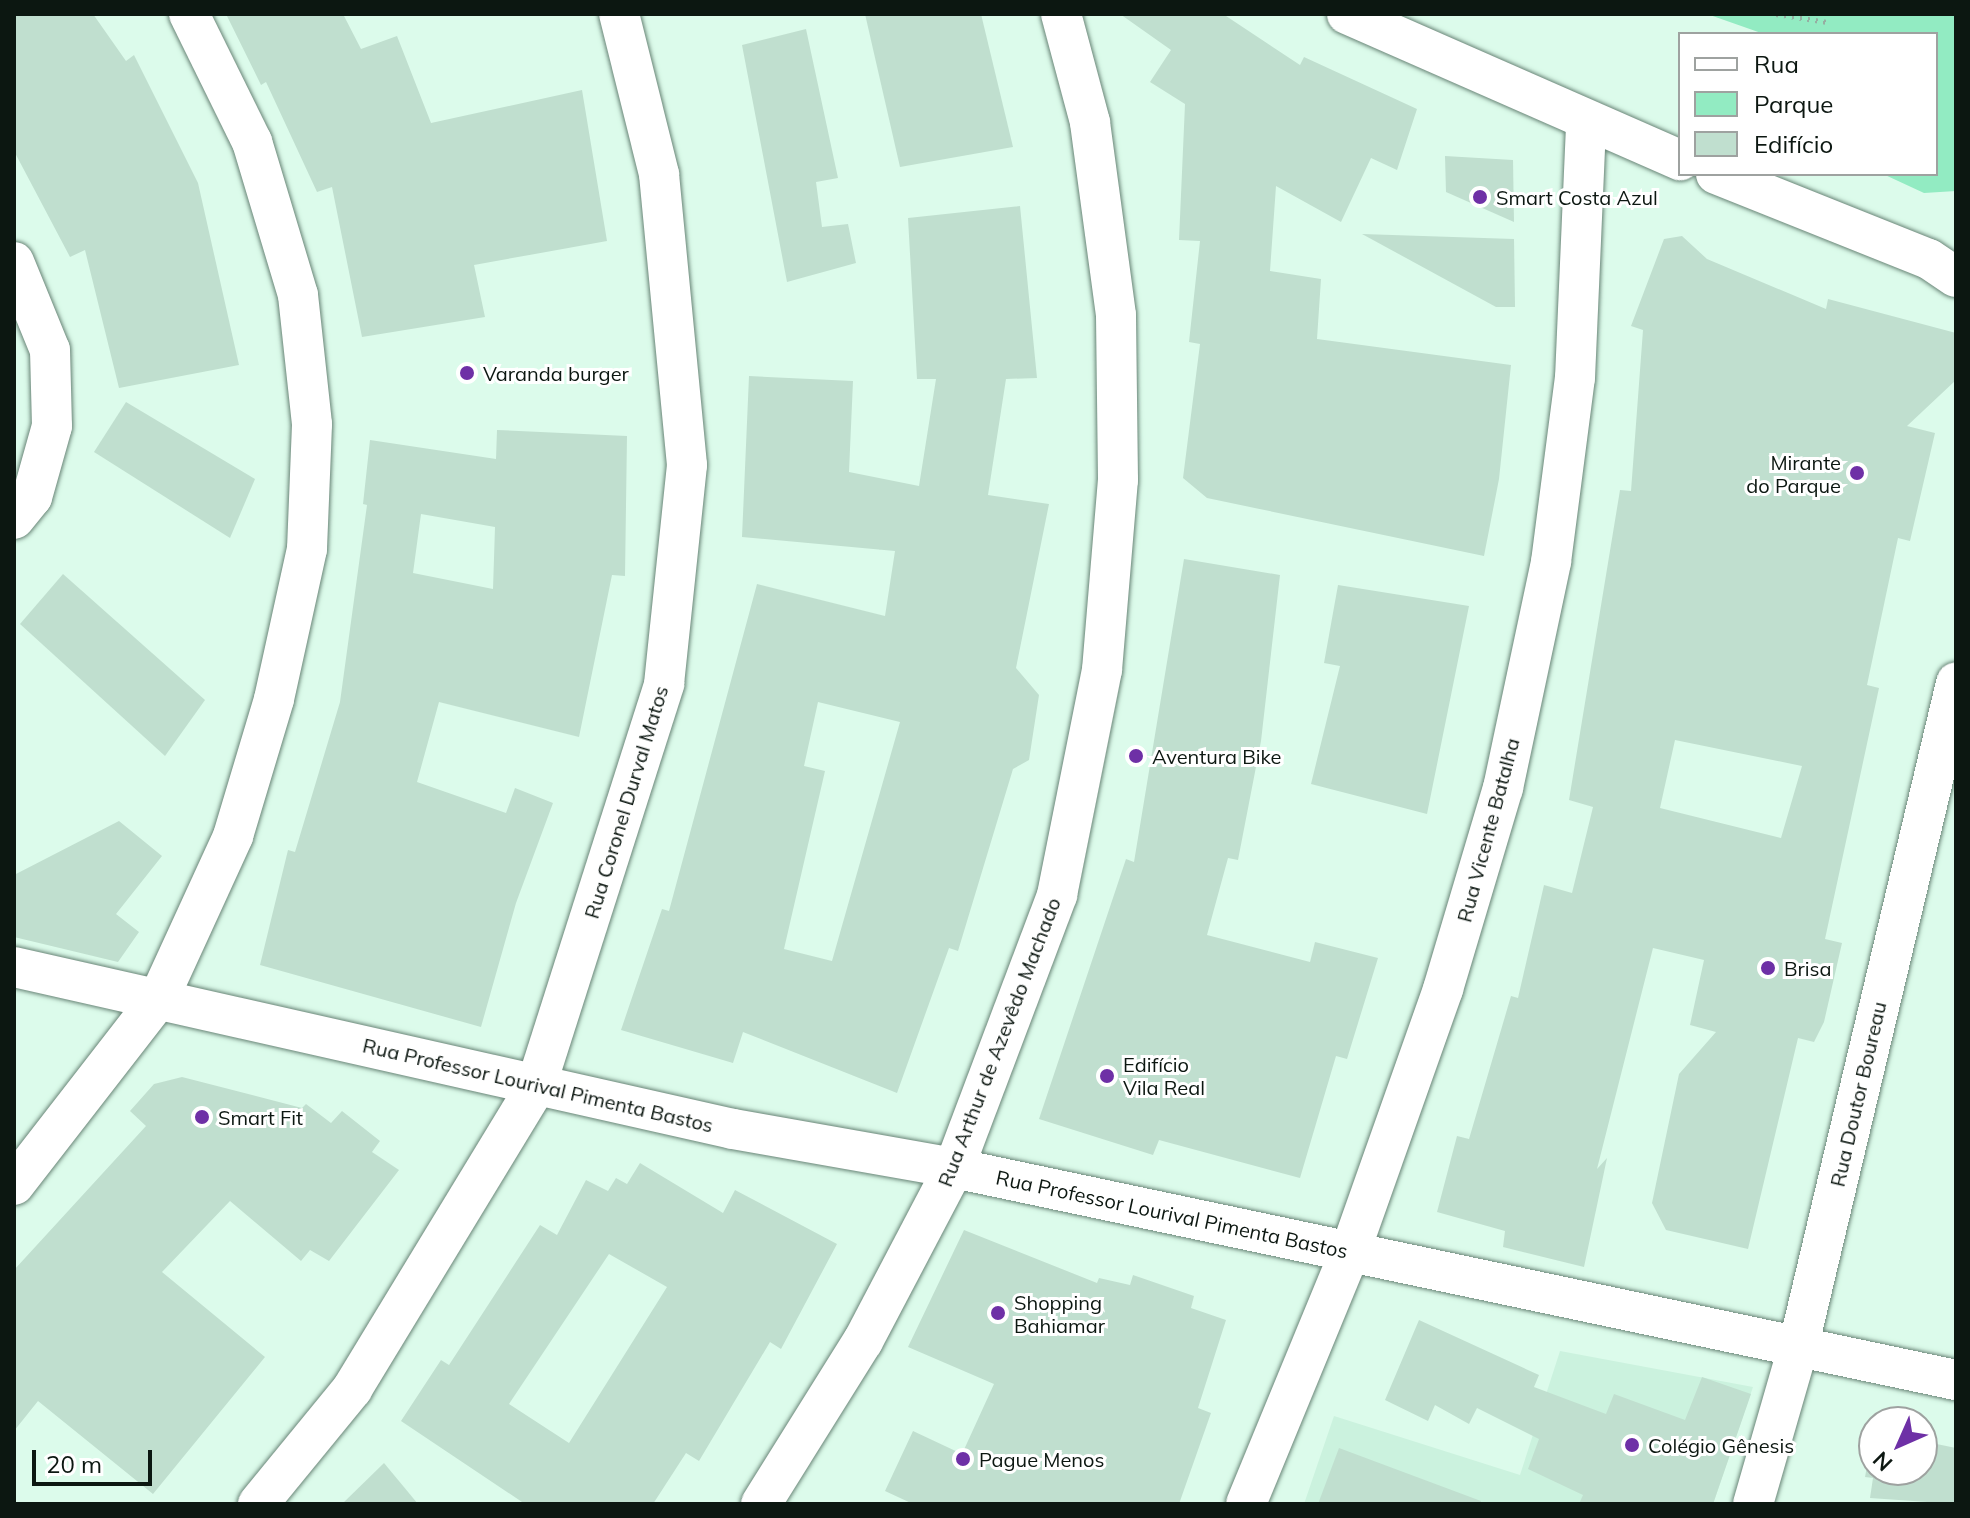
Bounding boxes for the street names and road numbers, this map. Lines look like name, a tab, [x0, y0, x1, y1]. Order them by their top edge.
street label: Rua Coronel Durval Matos	[579, 683, 673, 921]
street label: Rua Vicente Batalha	[1452, 735, 1524, 925]
street label: Rua Arthur de Azevêdo Machado	[933, 894, 1065, 1190]
street label: Rua Doutor Boureau	[1825, 999, 1891, 1189]
street label: Rua Professor Lourival Pimenta Bastos	[360, 1033, 716, 1137]
street label: Rua Professor Lourival Pimenta Bastos	[994, 1165, 1350, 1263]

